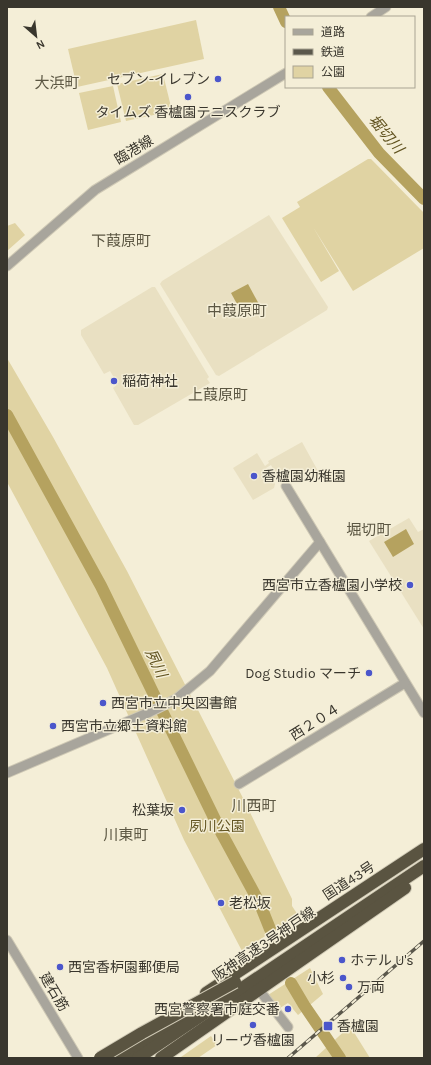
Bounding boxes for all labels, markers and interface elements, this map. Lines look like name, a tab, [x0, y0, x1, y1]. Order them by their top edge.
north arrow	[16, 16, 56, 56]
legend	[285, 16, 415, 88]
text: 道路	[321, 25, 345, 39]
text: N	[34, 37, 47, 52]
text: 鉄道	[321, 45, 345, 59]
text: 公園	[321, 65, 345, 79]
place label: セブン-イレブン	[107, 71, 210, 88]
district label: 大浜町	[34, 74, 80, 92]
marker: セブン-イレブン	[213, 74, 223, 84]
marker: タイムズ 香櫨園テニスクラブ	[183, 92, 193, 102]
place label: タイムズ 香櫨園テニスクラブ	[95, 104, 281, 121]
water label: 堀切川	[365, 111, 409, 159]
street label: 臨港線	[112, 132, 156, 168]
district label: 下葭原町	[91, 232, 151, 250]
district label: 中葭原町	[207, 302, 267, 320]
place label: 稲荷神社	[122, 373, 178, 390]
marker: 稲荷神社	[109, 376, 119, 386]
district label: 上葭原町	[188, 386, 248, 404]
place label: 香櫨園幼稚園	[262, 468, 346, 485]
marker: 香櫨園幼稚園	[249, 471, 259, 481]
district label: 堀切町	[346, 521, 392, 539]
place label: 西宮市立香櫨園小学校	[262, 577, 402, 594]
marker: 西宮市立香櫨園小学校	[405, 580, 415, 590]
water label: 夙川	[141, 646, 172, 682]
place label: Dog Studio マーチ	[245, 665, 361, 682]
marker: Dog Studio マーチ	[364, 668, 374, 678]
place label: 西宮市立中央図書館	[111, 695, 237, 712]
marker: 西宮市立中央図書館	[98, 698, 108, 708]
street label: 西２０４	[287, 700, 343, 744]
place label: 西宮市立郷土資料館	[61, 718, 187, 735]
marker: 西宮市立郷土資料館	[48, 721, 58, 731]
district label: 川西町	[231, 797, 277, 815]
place label: 松葉坂	[132, 802, 174, 819]
marker: 松葉坂	[177, 805, 187, 815]
park label: 夙川公園	[189, 818, 245, 835]
district label: 川東町	[103, 826, 149, 844]
street label: 国道43号	[320, 858, 378, 904]
place label: 老松坂	[229, 895, 271, 912]
marker: 老松坂	[216, 898, 226, 908]
street label: 阪神高速3号神戸線	[209, 903, 319, 985]
place label: ホテル U's	[350, 952, 414, 969]
marker: ホテル U's	[337, 955, 347, 965]
place label: 西宮香枦園郵便局	[68, 959, 180, 976]
marker: 西宮香枦園郵便局	[55, 962, 65, 972]
street label: 建石筋	[36, 970, 72, 1014]
place label: 小杉	[307, 970, 335, 987]
marker: 小杉	[338, 973, 348, 983]
place label: 万両	[357, 979, 385, 996]
marker: 万両	[344, 982, 354, 992]
place label: 西宮警察署市庭交番	[154, 1001, 280, 1018]
marker: 西宮警察署市庭交番	[283, 1004, 293, 1014]
place label: 香櫨園	[337, 1018, 379, 1035]
marker: リーヴ香櫨園	[248, 1020, 258, 1030]
marker: 香櫨園	[322, 1020, 334, 1032]
place label: リーヴ香櫨園	[211, 1032, 295, 1049]

